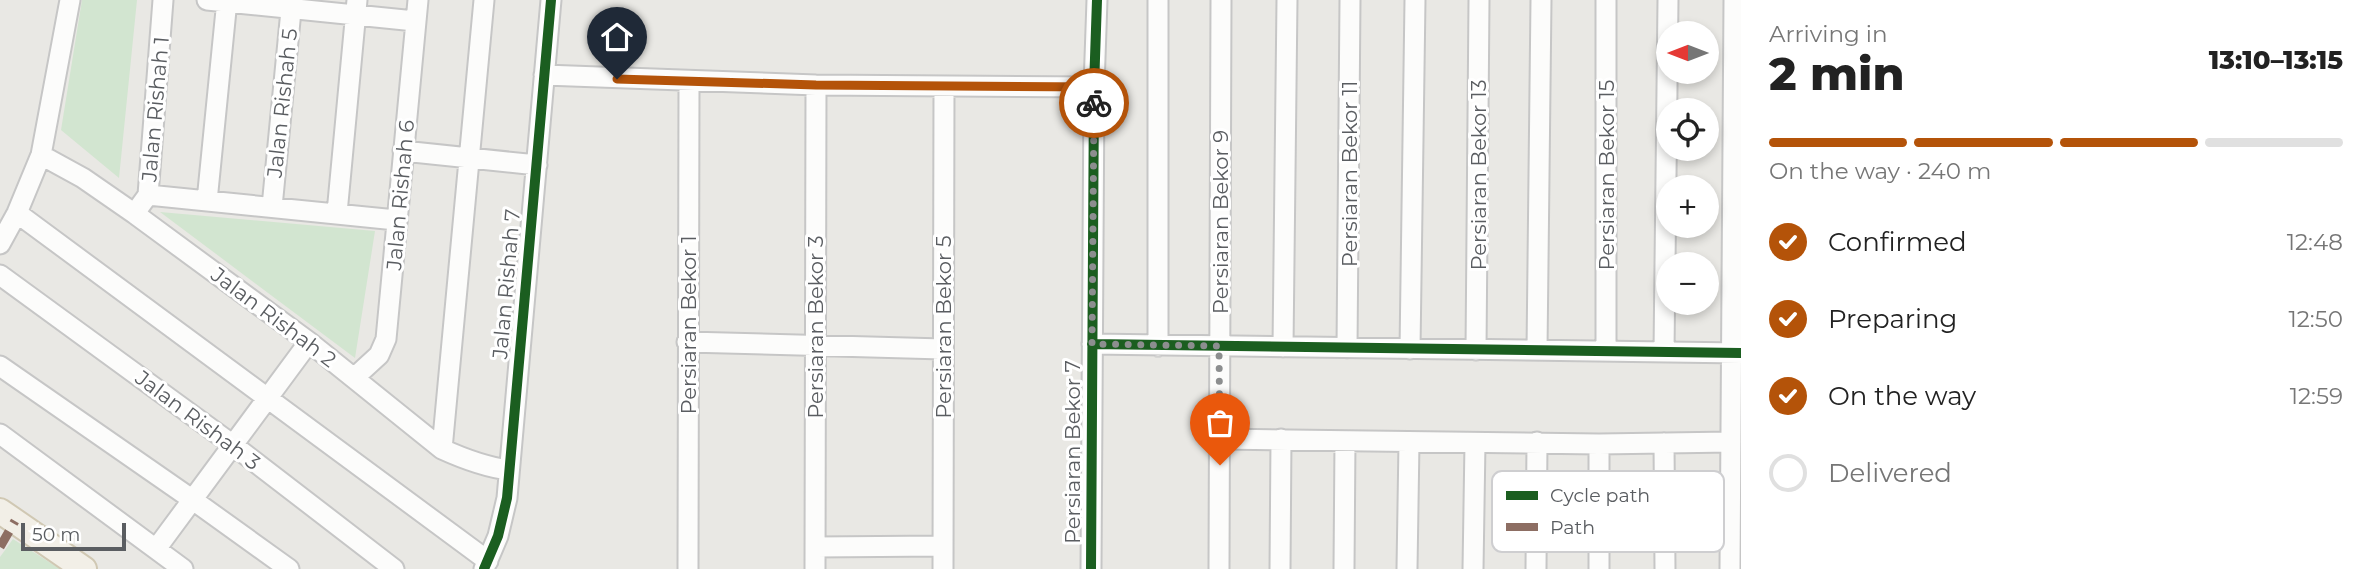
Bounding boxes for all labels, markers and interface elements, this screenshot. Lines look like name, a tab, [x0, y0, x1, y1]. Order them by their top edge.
pin	[587, 7, 647, 79]
icon: home	[598, 18, 636, 56]
text: Arriving in	[1769, 20, 1888, 48]
north arrow	[1656, 21, 1718, 84]
map controls	[1656, 21, 1719, 315]
street label: Jalan Rishah 5	[262, 27, 302, 180]
street label: Jalan Rishah 1	[136, 35, 174, 184]
text: 13:10–13:15	[2209, 44, 2343, 76]
text: 2 min	[1769, 45, 1904, 102]
courier	[1059, 68, 1129, 138]
street label: Persiaran Bekor 15	[1594, 79, 1619, 271]
street label: Persiaran Bekor 13	[1466, 80, 1491, 270]
street label: Persiaran Bekor 11	[1337, 81, 1362, 267]
icon: bike	[1075, 84, 1113, 122]
button: locate	[1656, 98, 1719, 161]
street label: Jalan Rishah 6	[381, 119, 419, 272]
street label: Persiaran Bekor 9	[1208, 130, 1233, 314]
text: On the way · 240 m	[1769, 157, 1991, 185]
button: +	[1656, 175, 1719, 238]
street label: Jalan Rishah 7	[487, 208, 525, 361]
icon: check	[1769, 223, 1807, 261]
text: Confirmed	[1828, 226, 1967, 258]
text: 12:48	[2287, 228, 2343, 256]
street label: Persiaran Bekor 1	[676, 235, 701, 415]
street label: Persiaran Bekor 3	[803, 235, 828, 419]
street label: Persiaran Bekor 5	[931, 235, 956, 419]
button: −	[1656, 252, 1719, 315]
street label: Jalan Rishah 2	[206, 261, 341, 372]
icon: check	[1769, 300, 1807, 338]
text: Preparing	[1828, 303, 1957, 335]
text: 12:50	[2289, 305, 2343, 333]
street label: Persiaran Bekor 7	[1060, 360, 1085, 544]
street label: Jalan Rishah 3	[130, 364, 265, 475]
icon: check	[1769, 377, 1807, 415]
text: On the way	[1828, 380, 1976, 412]
text: 12:59	[2290, 382, 2343, 410]
pin	[1190, 393, 1250, 465]
icon: bag	[1201, 404, 1239, 442]
text: Delivered	[1828, 457, 1952, 489]
legend	[1492, 471, 1724, 552]
text: Cycle path	[1550, 484, 1650, 507]
text: Path	[1550, 516, 1595, 539]
scale bar	[21, 520, 126, 552]
text: 50 m	[32, 523, 80, 546]

